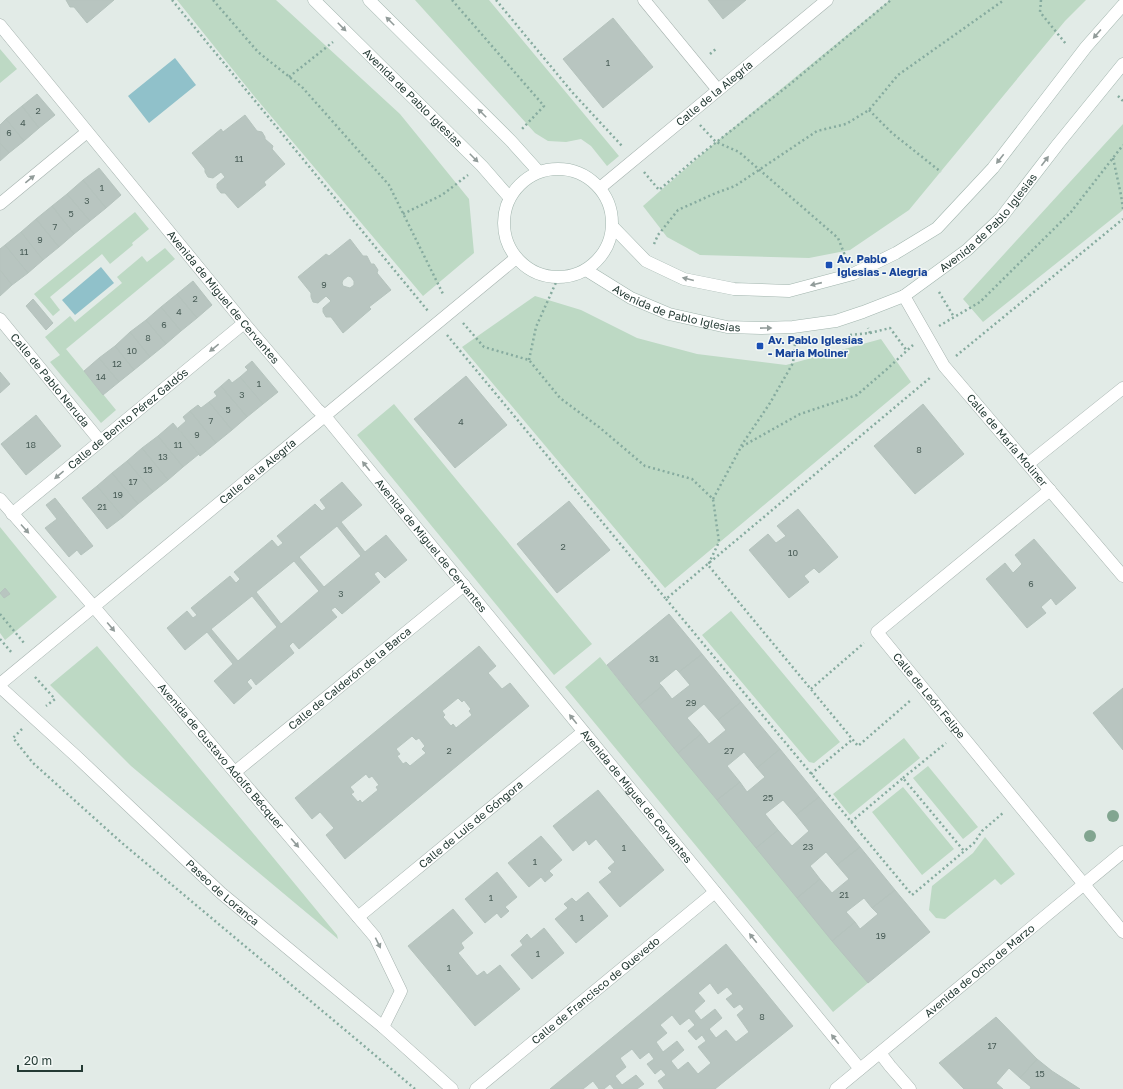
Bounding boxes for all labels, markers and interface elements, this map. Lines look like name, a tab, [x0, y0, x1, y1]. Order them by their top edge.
one-way arrow	[385, 16, 395, 26]
one-way arrow	[337, 23, 347, 32]
one-way arrow	[1093, 29, 1102, 40]
street label: Avenida de Pablo Iglesias	[361, 46, 466, 149]
house number: 1	[606, 57, 611, 68]
street label: Calle de la Alegría	[673, 57, 755, 128]
house number: 2	[35, 105, 41, 116]
one-way arrow	[477, 108, 487, 118]
house number: 4	[20, 117, 26, 128]
house number: 6	[6, 127, 12, 138]
house number: 11	[235, 153, 244, 164]
one-way arrow	[996, 153, 1004, 164]
one-way arrow	[469, 154, 479, 163]
one-way arrow	[1041, 155, 1049, 166]
street label: Avenida de Pablo Iglesias	[936, 170, 1039, 274]
one-way arrow	[25, 174, 36, 183]
house number: 1	[100, 182, 105, 193]
house number: 3	[84, 195, 90, 206]
house number: 5	[68, 208, 74, 219]
house number: 7	[53, 221, 58, 232]
street label: Avenida de Miguel de Cervantes	[165, 228, 283, 366]
house number: 9	[37, 234, 43, 245]
house number: 11	[20, 246, 29, 257]
place label: Av. Pablo Iglesias - Alegria	[837, 252, 927, 278]
marker: Av. Pablo Iglesias - Alegria	[824, 260, 834, 270]
one-way arrow	[682, 276, 694, 282]
house number: 9	[321, 279, 327, 290]
street label: Avenida de Pablo Iglesias	[611, 281, 741, 333]
one-way arrow	[810, 282, 822, 288]
house number: 2	[192, 293, 198, 304]
house number: 4	[176, 306, 182, 317]
house number: 6	[161, 319, 167, 330]
one-way arrow	[760, 325, 773, 331]
street label: Calle de Pablo Neruda	[8, 330, 93, 429]
house number: 8	[145, 332, 151, 343]
place label: Av. Pablo Iglesias - Maria Moliner	[768, 333, 863, 359]
marker: Av. Pablo Iglesias - Maria Moliner	[755, 341, 765, 351]
one-way arrow	[208, 343, 219, 352]
house number: 10	[127, 345, 137, 356]
house number: 12	[112, 358, 122, 369]
street label: Calle de Benito Pérez Galdós	[65, 365, 190, 472]
house number: 14	[96, 371, 106, 382]
house number: 1	[257, 378, 262, 389]
house number: 3	[239, 389, 245, 400]
street label: Calle de María Moliner	[964, 391, 1051, 489]
house number: 5	[225, 404, 231, 415]
house number: 7	[209, 415, 214, 426]
house number: 4	[458, 416, 464, 427]
house number: 9	[194, 429, 200, 440]
street label: Calle de la Alegría	[216, 436, 298, 506]
house number: 18	[26, 439, 36, 450]
house number: 11	[174, 439, 183, 450]
house number: 8	[916, 444, 922, 455]
house number: 13	[158, 451, 168, 462]
one-way arrow	[362, 461, 371, 472]
house number: 15	[143, 464, 153, 475]
one-way arrow	[54, 470, 65, 479]
house number: 17	[128, 476, 138, 487]
street label: Avenida de Miguel de Cervantes	[373, 476, 490, 615]
house number: 19	[113, 489, 123, 500]
house number: 21	[97, 501, 107, 512]
one-way arrow	[21, 524, 30, 534]
house number: 2	[560, 541, 566, 552]
house number: 10	[788, 547, 798, 558]
house number: 6	[1028, 578, 1034, 589]
house number: 3	[338, 588, 344, 599]
one-way arrow	[106, 622, 116, 632]
street label: Calle de Calderón de la Barca	[285, 624, 413, 732]
street label: Calle de León Felipe	[891, 650, 968, 741]
house number: 31	[649, 653, 659, 664]
street label: Avenida de Gustavo Adolfo Bécquer	[156, 680, 288, 832]
house number: 29	[686, 697, 696, 708]
one-way arrow	[568, 713, 577, 724]
street label: Avenida de Miguel de Cervantes	[578, 726, 695, 865]
house number: 2	[446, 745, 452, 756]
house number: 27	[724, 745, 734, 756]
street label: Calle de Luis de Góngora	[416, 777, 525, 870]
house number: 25	[763, 792, 773, 803]
one-way arrow	[291, 838, 300, 848]
house number: 23	[803, 841, 813, 852]
house number: 1	[622, 842, 627, 853]
house number: 1	[533, 856, 538, 867]
street label: Paseo de Loranca	[184, 857, 262, 928]
house number: 21	[839, 889, 849, 900]
house number: 1	[489, 892, 494, 903]
house number: 1	[580, 912, 585, 923]
street label: Avenida de Ocho de Marzo	[921, 921, 1037, 1019]
house number: 19	[876, 930, 886, 941]
street label: Calle de Francisco de Quevedo	[529, 933, 662, 1047]
one-way arrow	[749, 933, 757, 943]
one-way arrow	[375, 937, 381, 948]
house number: 1	[536, 948, 541, 959]
house number: 1	[447, 962, 452, 973]
house number: 8	[759, 1011, 765, 1022]
one-way arrow	[831, 1033, 840, 1044]
house number: 17	[987, 1040, 997, 1051]
scale bar	[18, 1047, 82, 1073]
text: 20 m	[24, 1053, 52, 1068]
house number: 15	[1035, 1068, 1045, 1079]

